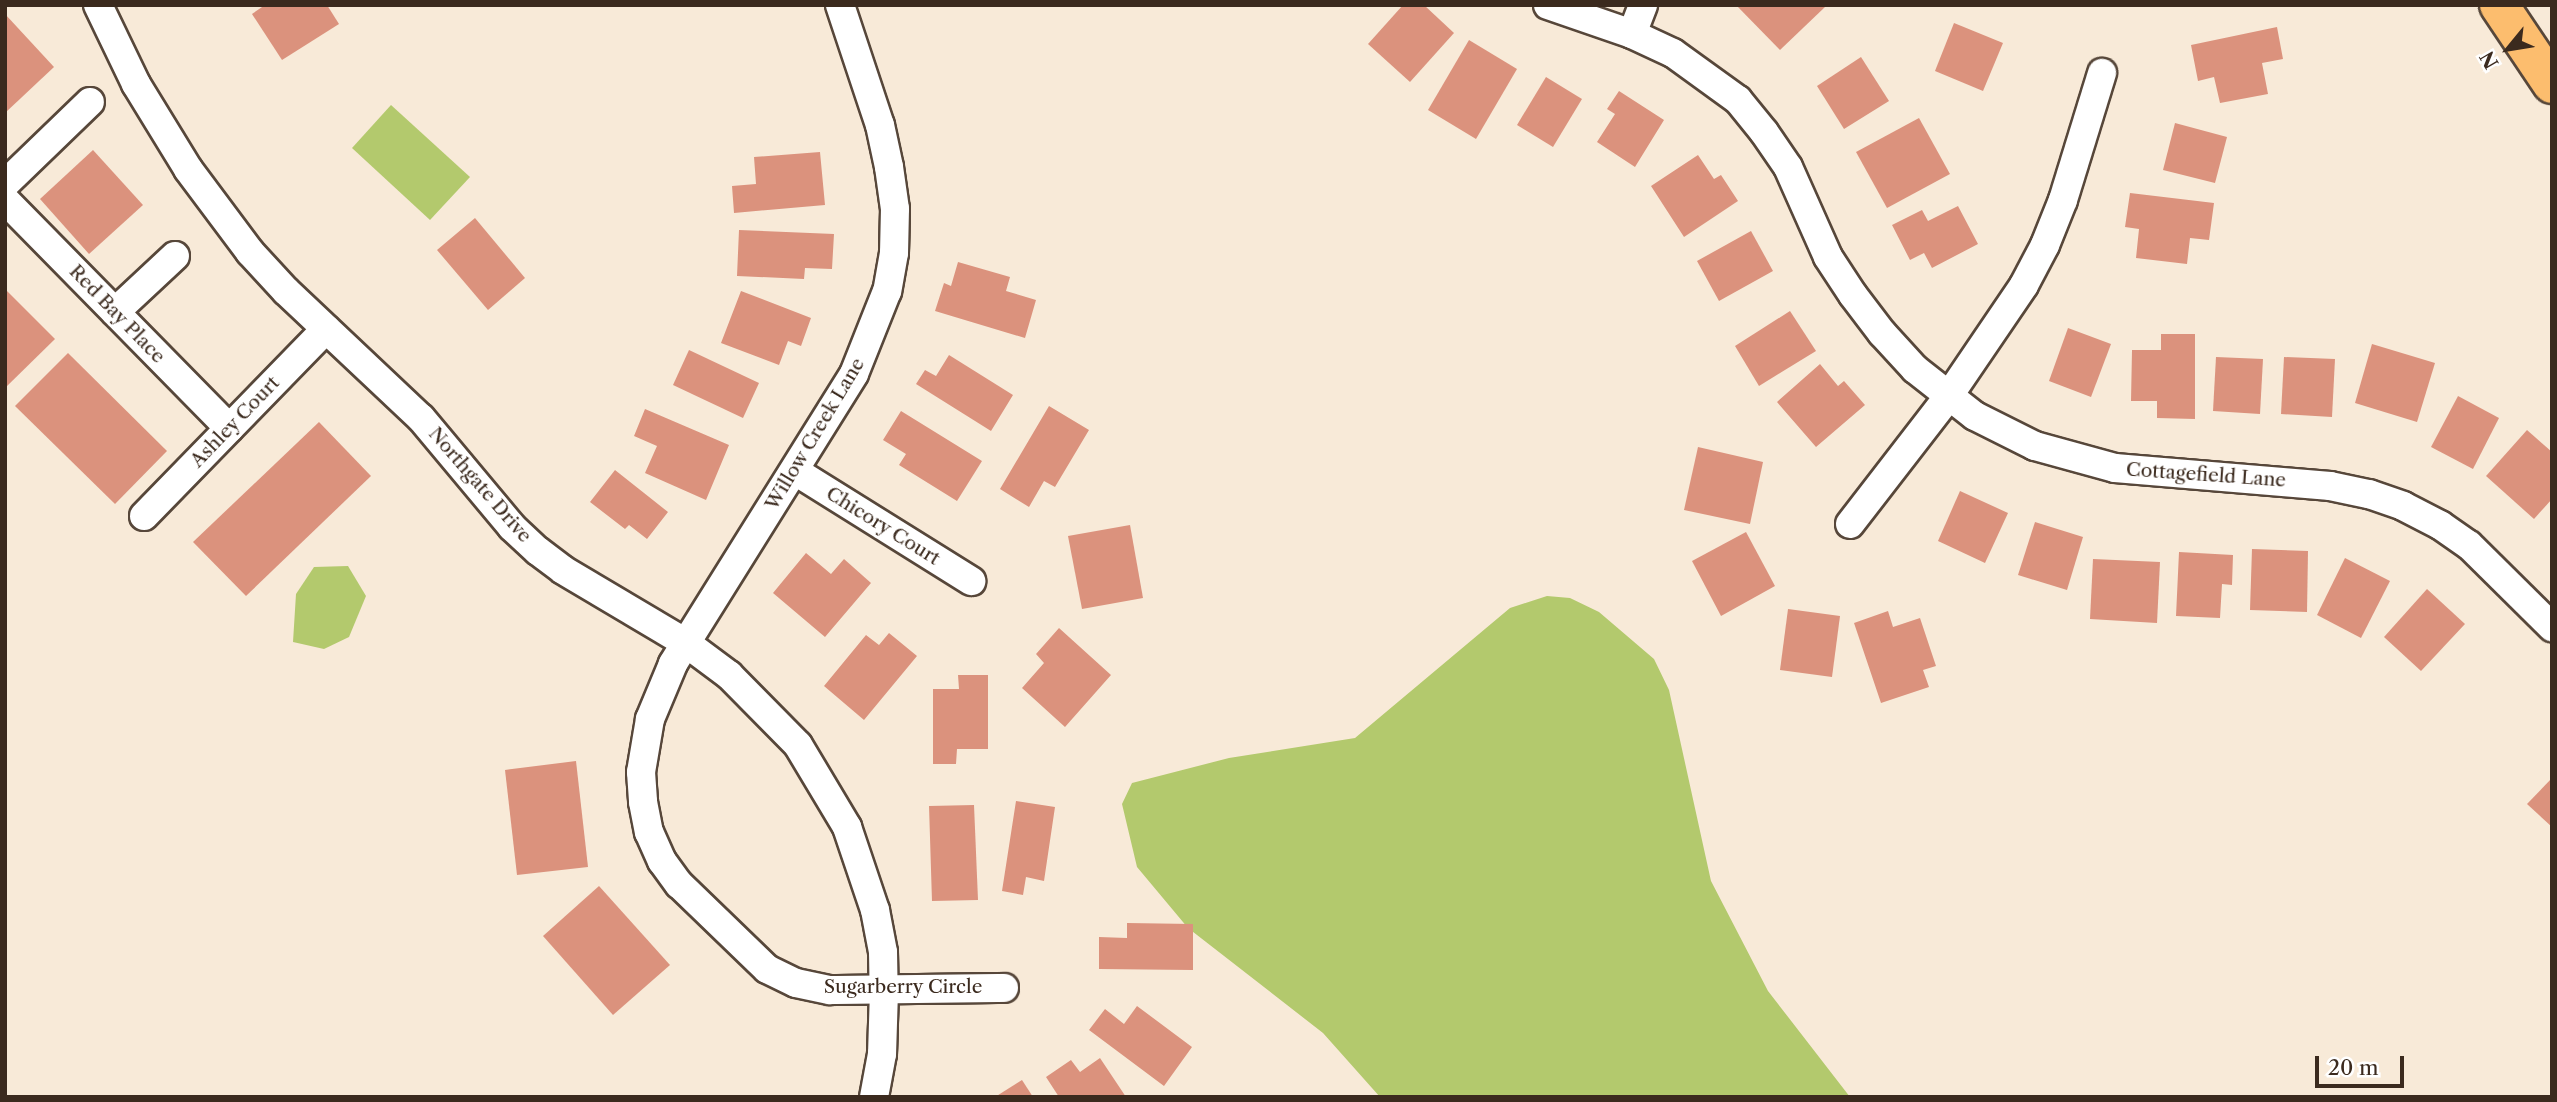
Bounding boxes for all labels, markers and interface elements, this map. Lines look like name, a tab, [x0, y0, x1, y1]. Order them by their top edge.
north arrow	[2473, 14, 2543, 84]
text: N	[2475, 47, 2503, 73]
street label: Red Bay Place	[64, 260, 170, 368]
street label: Willow Creek Lane	[760, 353, 870, 515]
street label: Ashley Court	[186, 371, 284, 473]
street label: Northgate Drive	[424, 423, 536, 547]
street label: Cottagefield Lane	[2125, 458, 2287, 492]
street label: Chicory Court	[822, 482, 944, 570]
street label: Sugarberry Circle	[823, 976, 983, 998]
scale bar	[2319, 1042, 2408, 1086]
text: 20 m	[2328, 1055, 2379, 1080]

